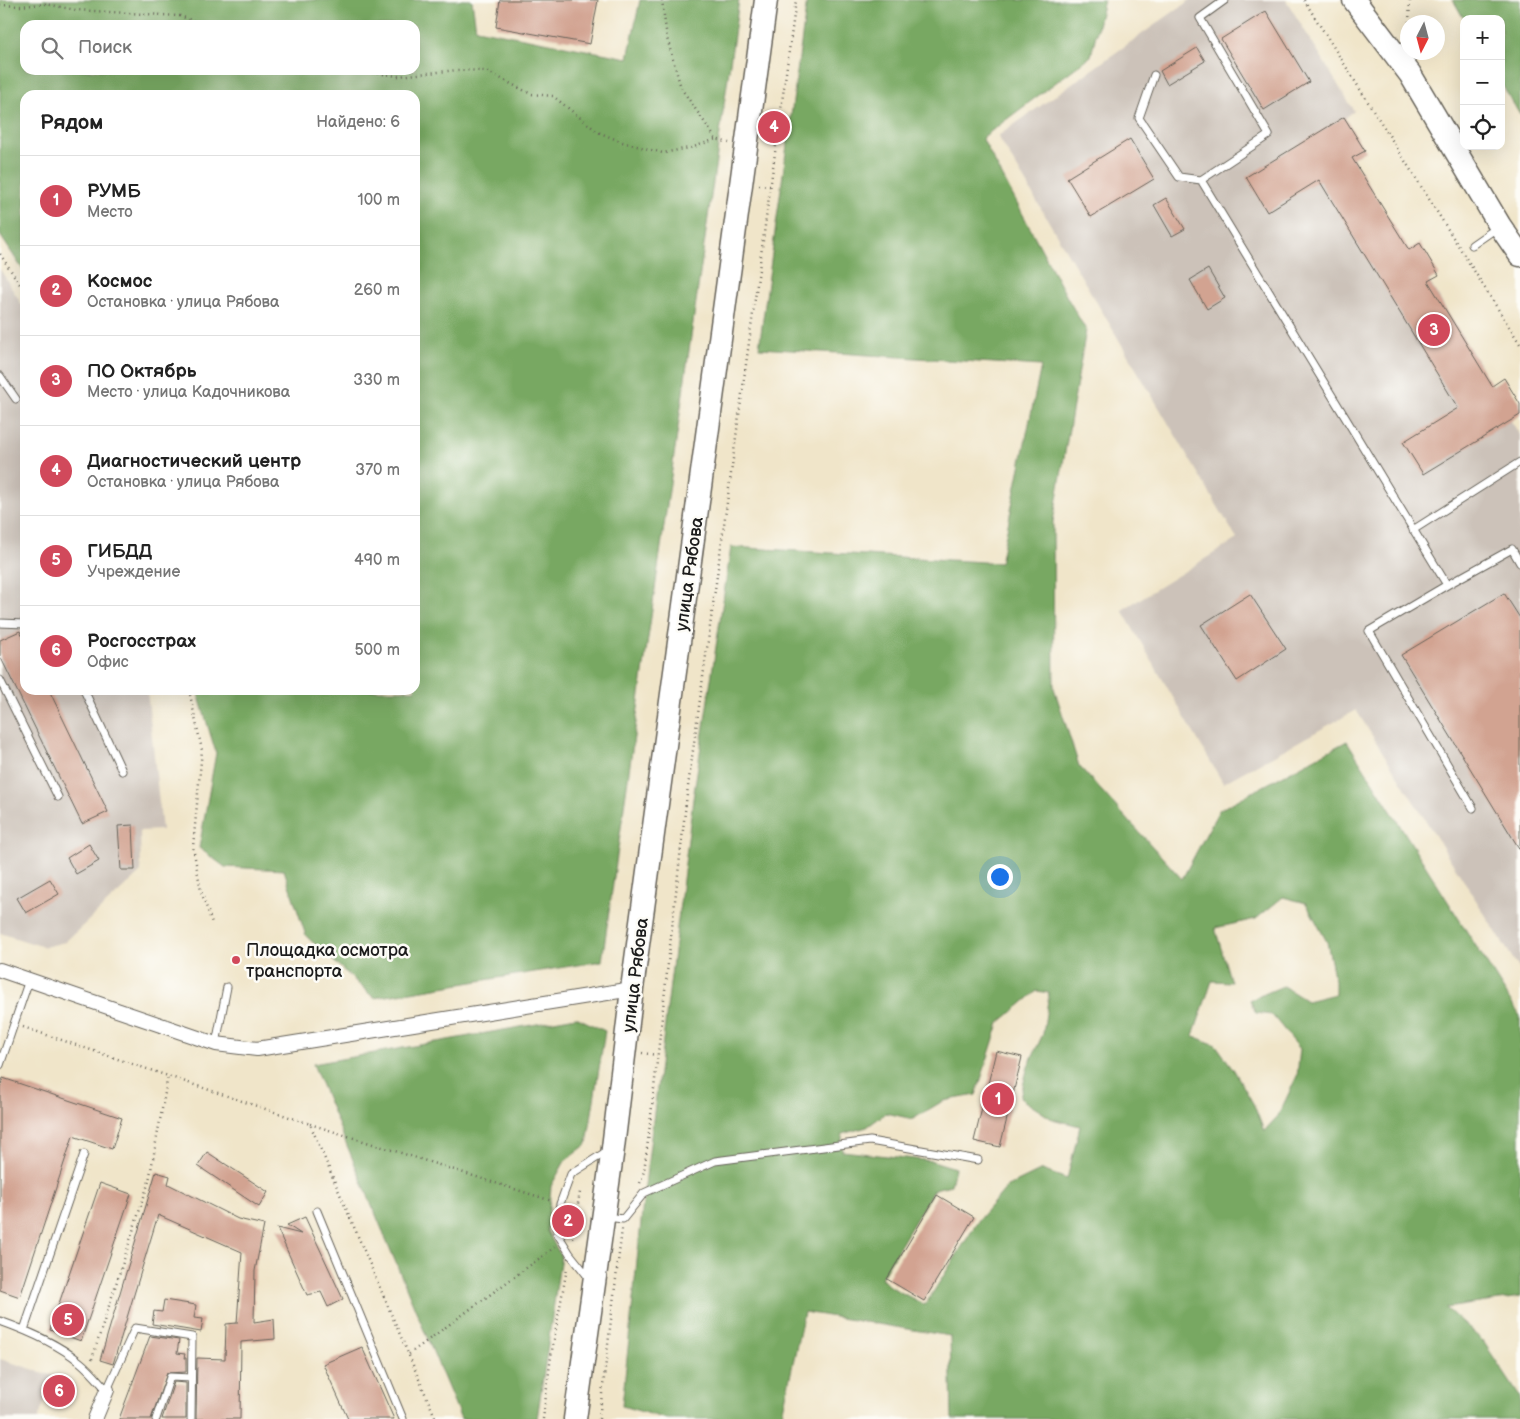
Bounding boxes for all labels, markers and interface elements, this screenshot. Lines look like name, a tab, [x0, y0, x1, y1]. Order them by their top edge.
north arrow	[1400, 15, 1445, 60]
map controls	[1460, 15, 1505, 150]
button: +	[1460, 15, 1505, 60]
search box	[20, 20, 420, 75]
icon: search	[38, 34, 66, 62]
text: Поиск	[78, 36, 132, 59]
button: −	[1460, 60, 1505, 105]
button: locate	[1460, 105, 1505, 150]
pin: 4	[758, 108, 790, 146]
text: Рядом	[40, 110, 103, 135]
text: Найдено: 6	[316, 113, 400, 132]
text: РУМБ	[87, 180, 141, 203]
text: 1	[53, 191, 59, 210]
text: 100 m	[357, 191, 400, 210]
text: Место	[87, 203, 133, 222]
text: Космос	[87, 270, 152, 293]
text: 2	[51, 281, 61, 300]
text: 260 m	[354, 281, 400, 300]
text: Остановка · улица Рябова	[87, 293, 279, 312]
pin: 3	[1418, 311, 1450, 349]
text: ПО Октябрь	[87, 360, 196, 383]
text: 3	[51, 371, 61, 390]
text: 330 m	[353, 371, 400, 390]
text: Место · улица Кадочникова	[87, 383, 290, 402]
text: Диагностический центр	[87, 450, 301, 473]
text: 4	[51, 461, 61, 480]
text: 370 m	[355, 461, 400, 480]
text: Остановка · улица Рябова	[87, 473, 279, 492]
street label: улица Рябова	[671, 515, 708, 633]
text: ГИБДД	[87, 540, 152, 563]
text: 5	[51, 551, 61, 570]
text: 490 m	[354, 551, 400, 570]
text: Учреждение	[87, 563, 180, 582]
text: Росгосстрах	[87, 630, 196, 653]
text: 6	[51, 641, 61, 660]
text: 500 m	[354, 641, 400, 660]
text: Офис	[87, 653, 129, 672]
your location	[987, 864, 1013, 890]
street label: улица Рябова	[618, 916, 653, 1034]
place label: Площадка осмотра транспорта	[246, 940, 409, 982]
marker: Площадка осмотра транспорта	[230, 954, 242, 966]
pin: 1	[982, 1080, 1014, 1118]
pin: 2	[552, 1202, 584, 1240]
pin: 5	[52, 1301, 84, 1339]
pin: 6	[43, 1372, 75, 1410]

